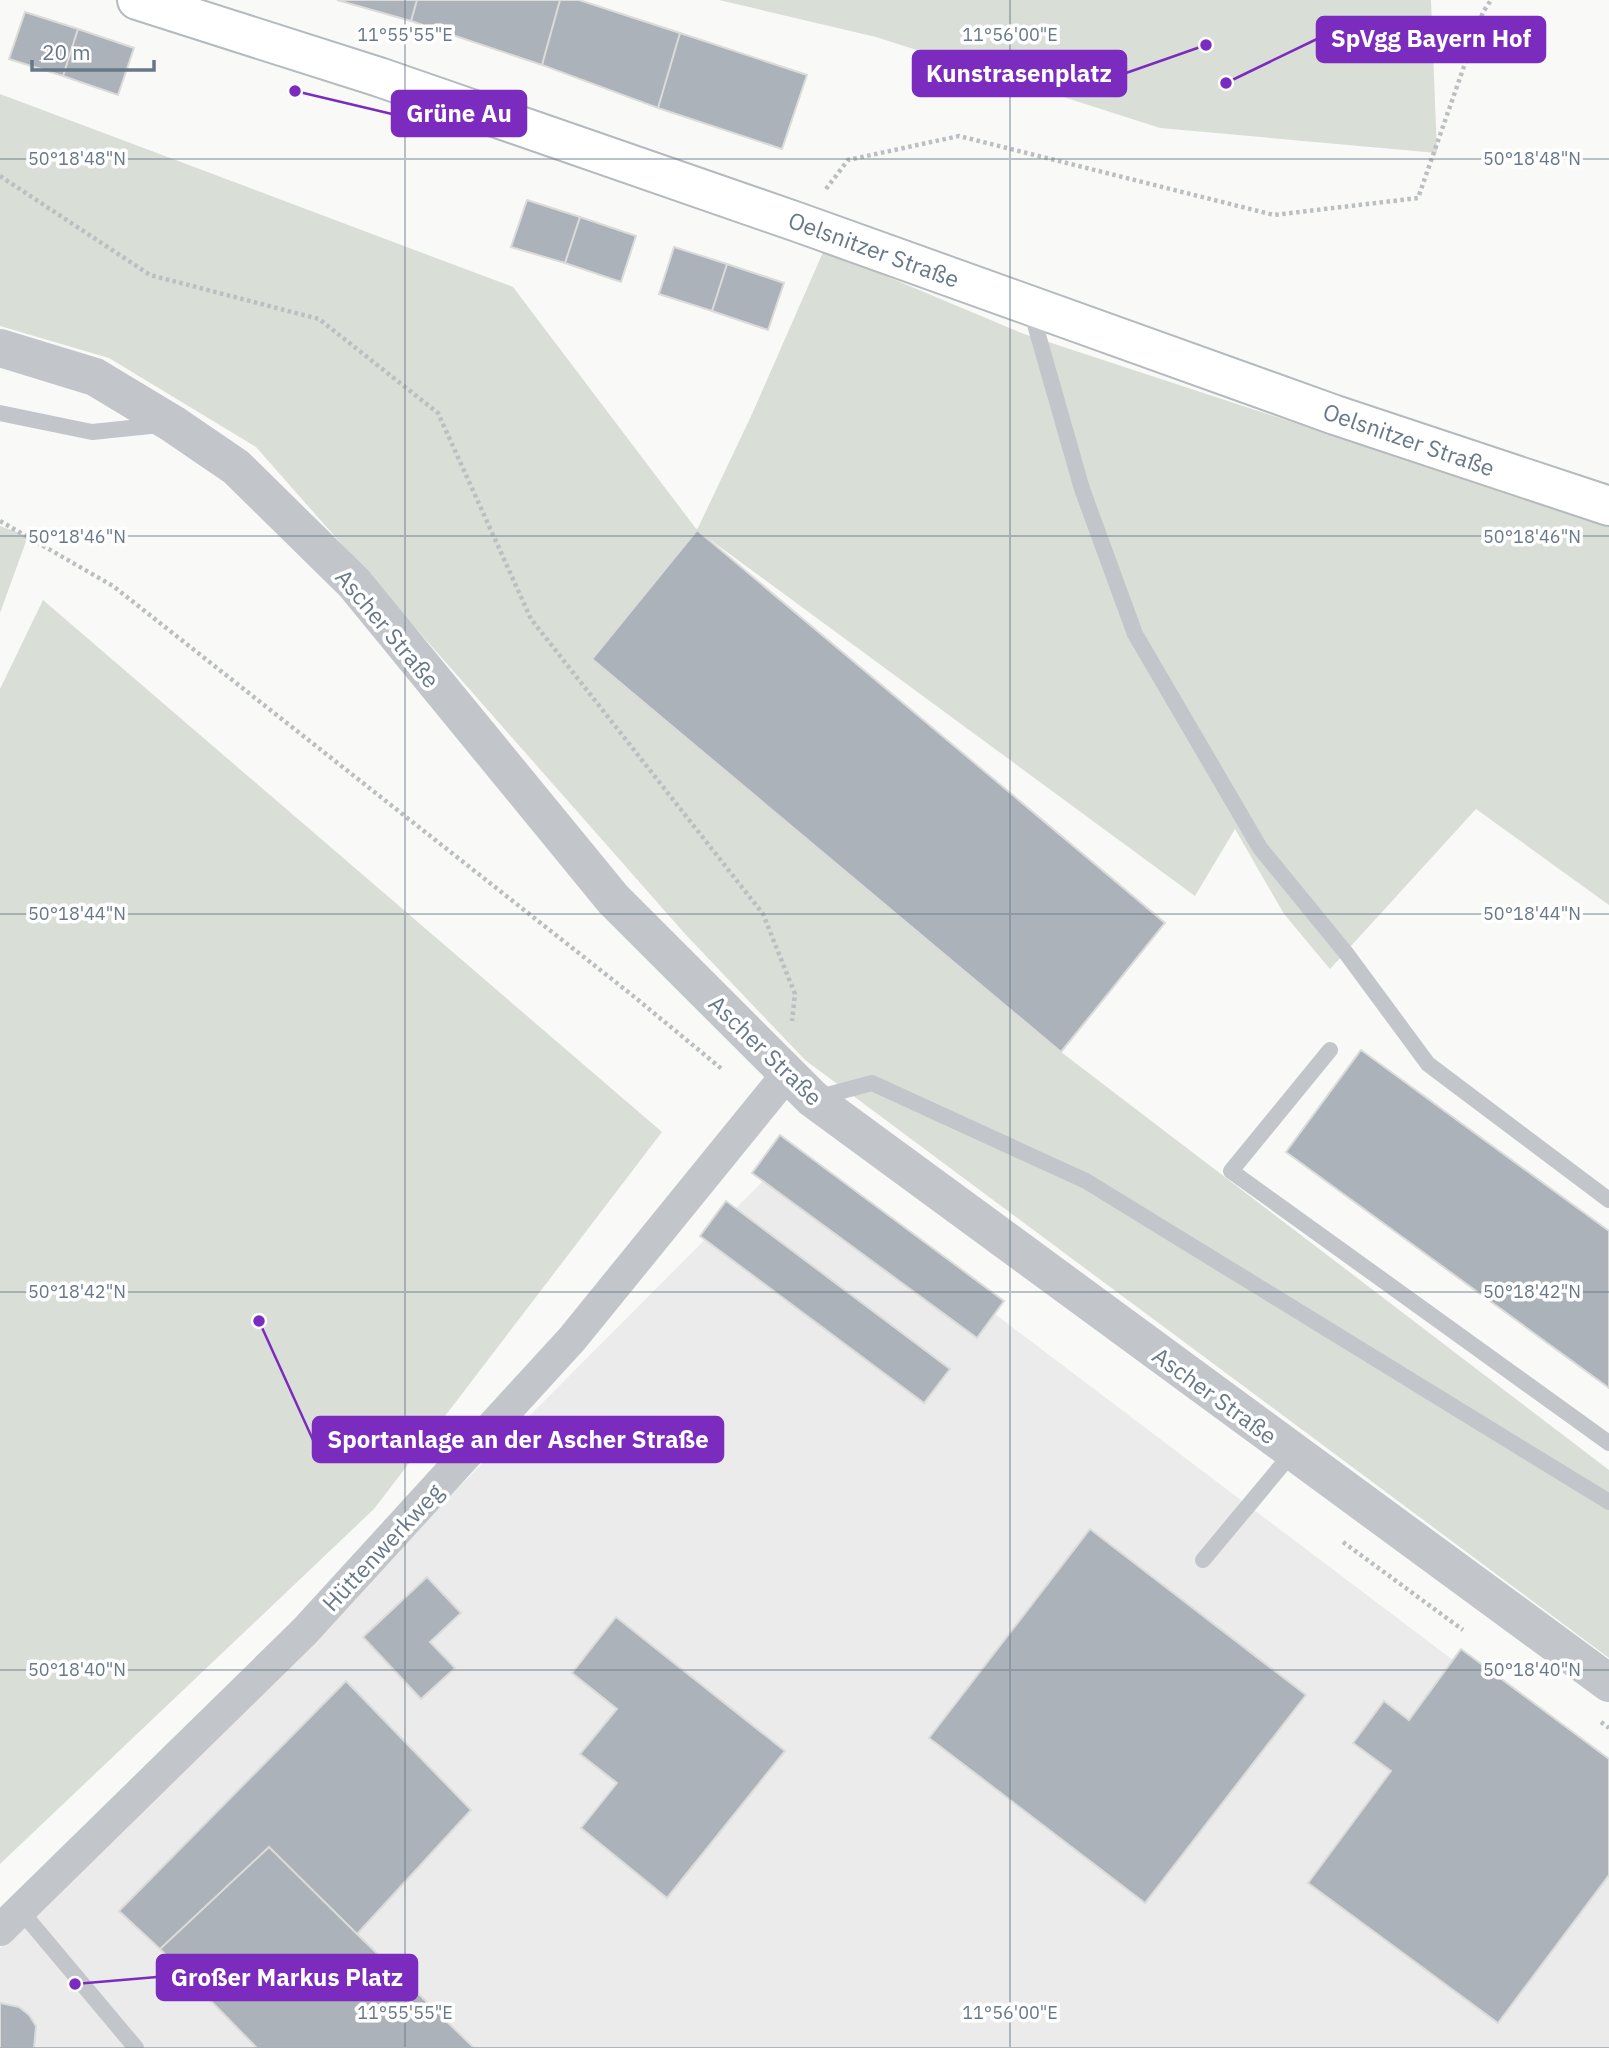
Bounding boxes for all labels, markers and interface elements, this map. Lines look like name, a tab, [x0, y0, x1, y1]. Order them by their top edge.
callout: SpVgg Bayern Hof	[1317, 17, 1545, 62]
text: SpVgg Bayern Hof	[1331, 22, 1532, 54]
text: 11°55'55"E	[357, 23, 453, 46]
text: 11°56'00"E	[962, 23, 1058, 46]
scale bar	[32, 28, 154, 72]
text: 20 m	[42, 38, 91, 66]
callout: Kunstrasenplatz	[913, 51, 1126, 96]
text: Kunstrasenplatz	[926, 57, 1112, 89]
callout: Grüne Au	[392, 91, 526, 136]
text: Grüne Au	[406, 97, 512, 129]
text: 50°18'48"N	[28, 147, 126, 170]
text: 50°18'48"N	[1483, 147, 1581, 170]
street label: Oelsnitzer Straße	[784, 204, 964, 294]
street label: Oelsnitzer Straße	[1319, 396, 1499, 482]
text: 50°18'46"N	[28, 525, 126, 548]
text: 50°18'46"N	[1483, 525, 1581, 548]
street label: Ascher Straße	[329, 562, 447, 694]
text: 50°18'44"N	[28, 902, 126, 925]
text: 50°18'44"N	[1483, 902, 1581, 925]
street label: Ascher Straße	[703, 988, 829, 1112]
text: 50°18'42"N	[28, 1280, 126, 1303]
text: 50°18'42"N	[1483, 1280, 1581, 1303]
street label: Ascher Straße	[1147, 1340, 1283, 1450]
callout: Sportanlage an der Ascher Straße	[313, 1417, 723, 1462]
text: Sportanlage an der Ascher Straße	[327, 1423, 709, 1455]
street label: Hüttenwerkweg	[315, 1477, 449, 1617]
text: 50°18'40"N	[28, 1658, 126, 1681]
text: 50°18'40"N	[1483, 1658, 1581, 1681]
callout: Großer Markus Platz	[157, 1955, 417, 2000]
text: Großer Markus Platz	[171, 1961, 403, 1993]
text: 11°55'55"E	[357, 2001, 453, 2024]
text: 11°56'00"E	[962, 2001, 1058, 2024]

